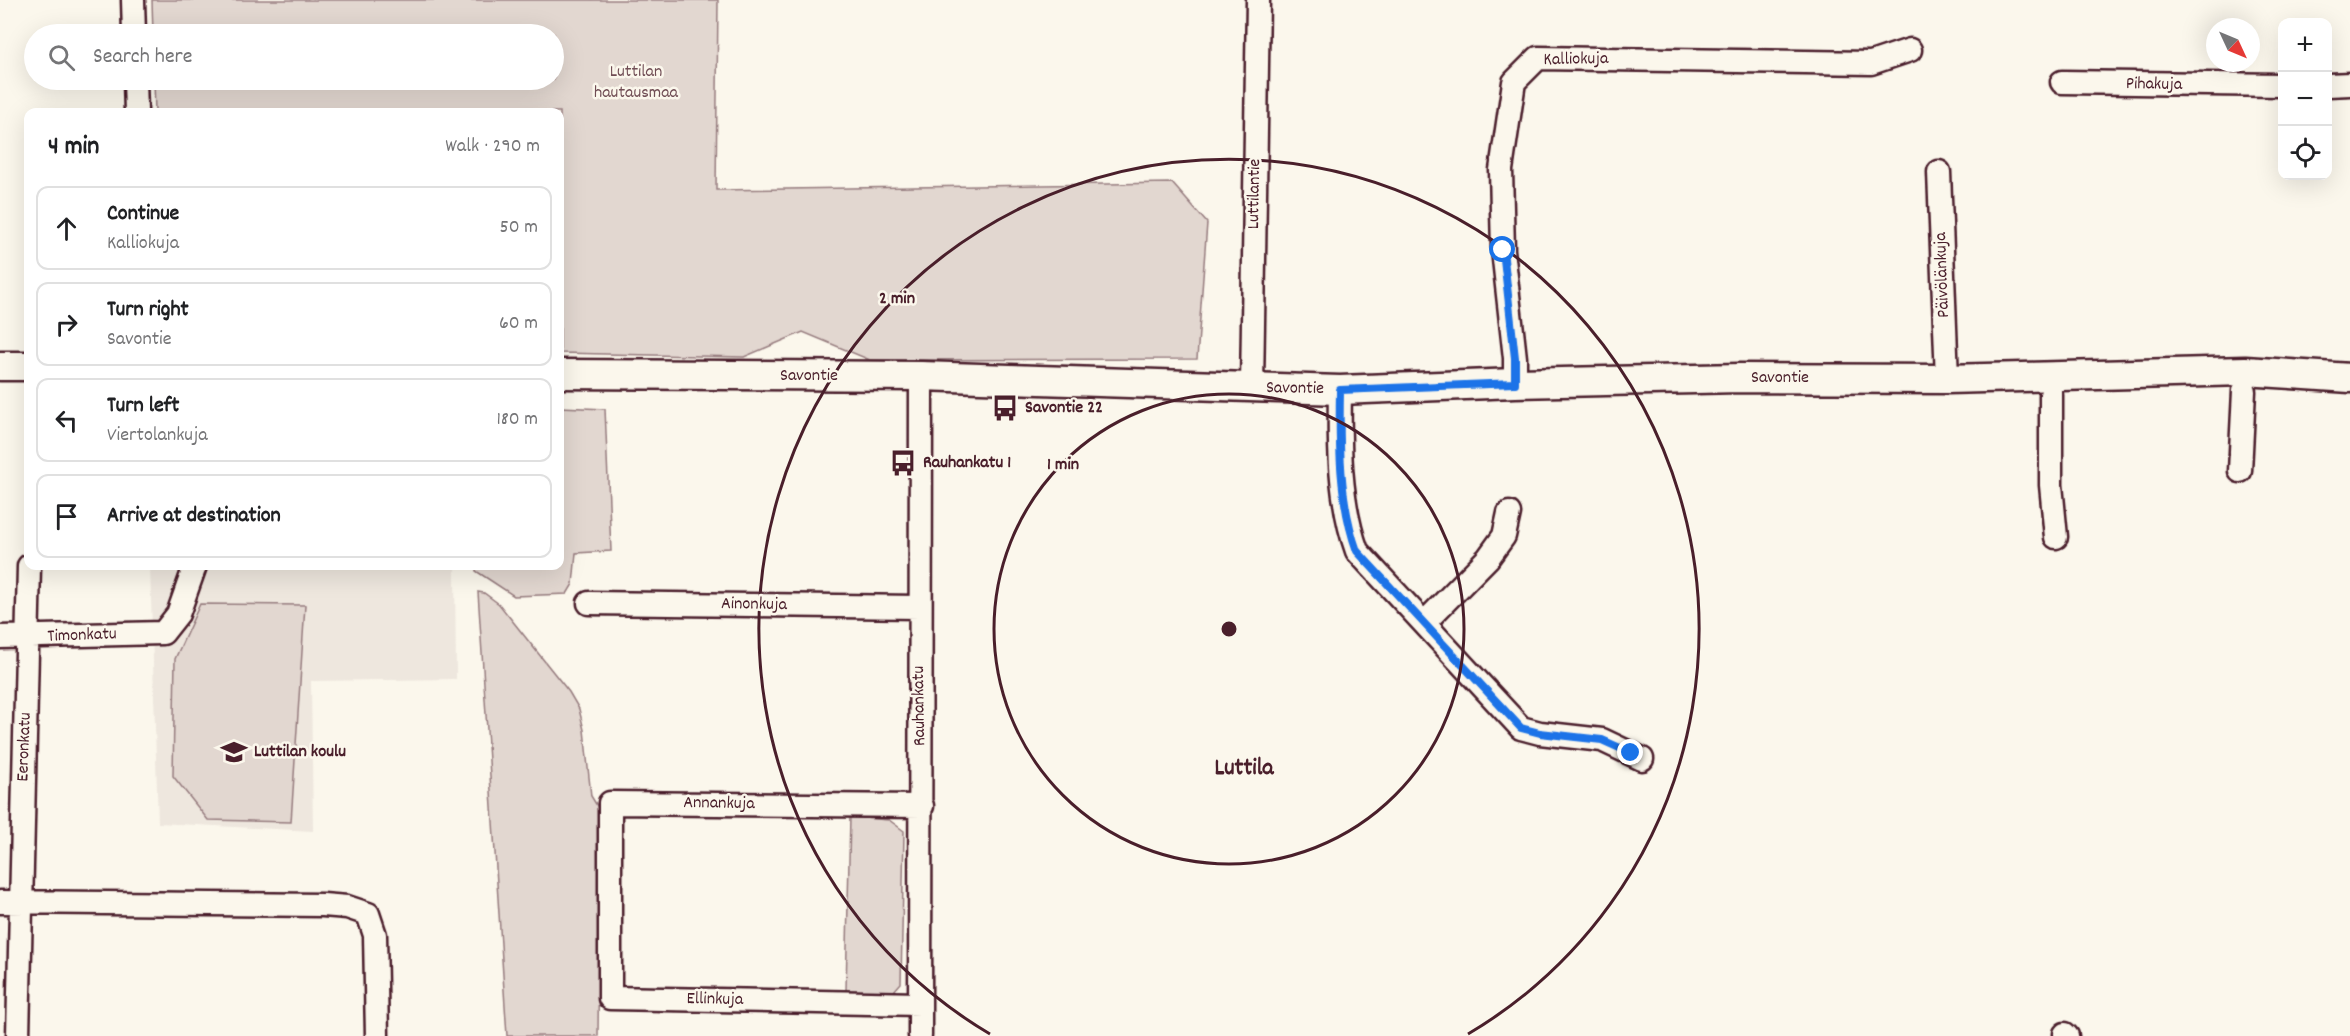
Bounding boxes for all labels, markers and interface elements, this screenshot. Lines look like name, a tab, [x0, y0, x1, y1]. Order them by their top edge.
north arrow	[2206, 18, 2260, 72]
map controls	[2278, 18, 2332, 180]
button: +	[2278, 18, 2332, 72]
search box	[24, 24, 564, 90]
icon: search	[45, 41, 78, 74]
text: Search here	[93, 42, 192, 73]
street label: Kalliokuja	[1543, 47, 1609, 73]
park label: Luttilan hautausmaa	[594, 60, 679, 106]
street label: Pihakuja	[2126, 72, 2183, 98]
button: −	[2278, 72, 2332, 126]
button: locate	[2278, 126, 2332, 180]
text: 4 min	[48, 129, 99, 166]
text: Walk · 290 m	[445, 133, 540, 161]
street label: Luttilantie	[1242, 158, 1268, 230]
text: Continue	[107, 199, 179, 230]
icon: ahead	[50, 212, 83, 245]
text: 50 m	[500, 214, 538, 242]
text: Kalliokuja	[107, 230, 179, 258]
street label: Päivölänkuja	[1929, 231, 1957, 318]
route start	[1489, 236, 1515, 262]
text: 2 min	[879, 287, 915, 312]
text: Turn right	[107, 295, 189, 326]
icon: right	[50, 308, 83, 341]
text: 60 m	[499, 310, 538, 338]
text: Savontie	[107, 326, 172, 354]
street label: Savontie	[780, 364, 838, 389]
street label: Savontie	[1751, 366, 1809, 391]
street label: Savontie	[1266, 376, 1324, 402]
text: Turn left	[107, 391, 179, 422]
bus stop icon: Savontie 22	[990, 393, 1020, 423]
place label: Savontie 22	[1025, 396, 1103, 421]
icon: left	[50, 404, 83, 437]
text: 180 m	[496, 406, 538, 434]
text: Viertolankuja	[107, 422, 208, 450]
bus stop icon: Rauhankatu 1	[888, 448, 918, 478]
place label: Rauhankatu 1	[923, 451, 1011, 476]
text: 1 min	[1047, 453, 1079, 478]
icon: arrive	[50, 500, 83, 533]
text: Arrive at destination	[107, 501, 281, 532]
street label: Ainonkuja	[721, 592, 788, 618]
centre of rings	[1219, 619, 1239, 639]
street label: Timonkatu	[47, 622, 117, 650]
street label: Rauhankatu	[907, 666, 933, 746]
street label: Eeronkatu	[11, 712, 39, 782]
school or university icon: Luttilan koulu	[219, 737, 249, 767]
route end	[1617, 739, 1643, 765]
place label: Luttilan koulu	[254, 740, 346, 765]
district label: Luttila	[1214, 752, 1274, 786]
street label: Annankuja	[683, 791, 756, 817]
street label: Ellinkuja	[686, 987, 744, 1013]

